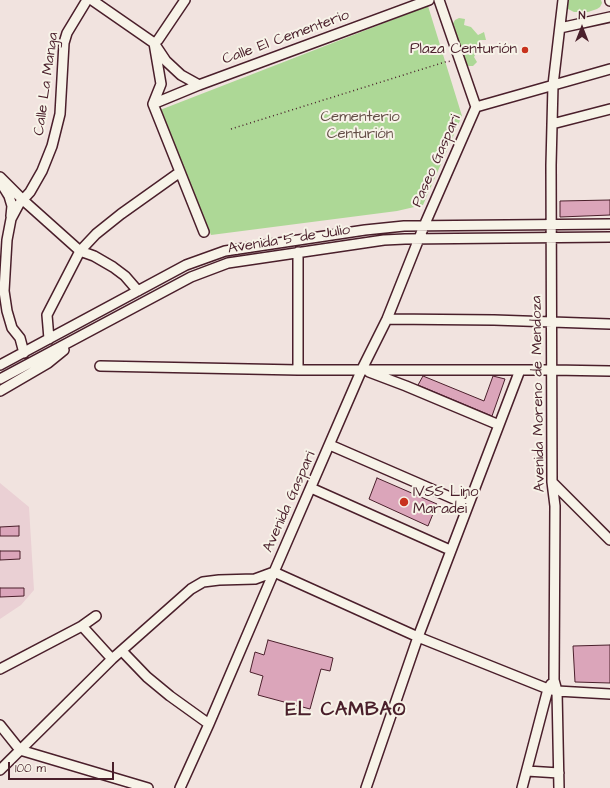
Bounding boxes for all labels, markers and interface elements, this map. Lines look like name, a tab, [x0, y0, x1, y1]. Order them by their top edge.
street label: Calle El Cementerio	[220, 7, 352, 69]
north arrow	[562, 8, 602, 48]
text: N	[579, 8, 585, 23]
street label: Calle La Manga	[31, 31, 63, 137]
place label: Plaza Centurión	[410, 41, 517, 59]
marker: Plaza Centurión	[520, 45, 530, 55]
park label: Cementerio Centurión	[320, 109, 400, 144]
street label: Paseo Gaspari	[409, 112, 465, 210]
street label: Avenida 5 de Julio	[227, 221, 351, 259]
street label: Avenida Moreno de Mendoza	[528, 295, 550, 493]
street label: Avenida Gaspari	[260, 449, 320, 555]
place label: IVSS Lino Maradei	[413, 484, 479, 519]
marker: IVSS Lino Maradei	[398, 496, 410, 508]
district label: EL CAMBAO	[286, 700, 406, 722]
scale bar	[10, 754, 116, 780]
text: 100 m	[15, 760, 46, 777]

